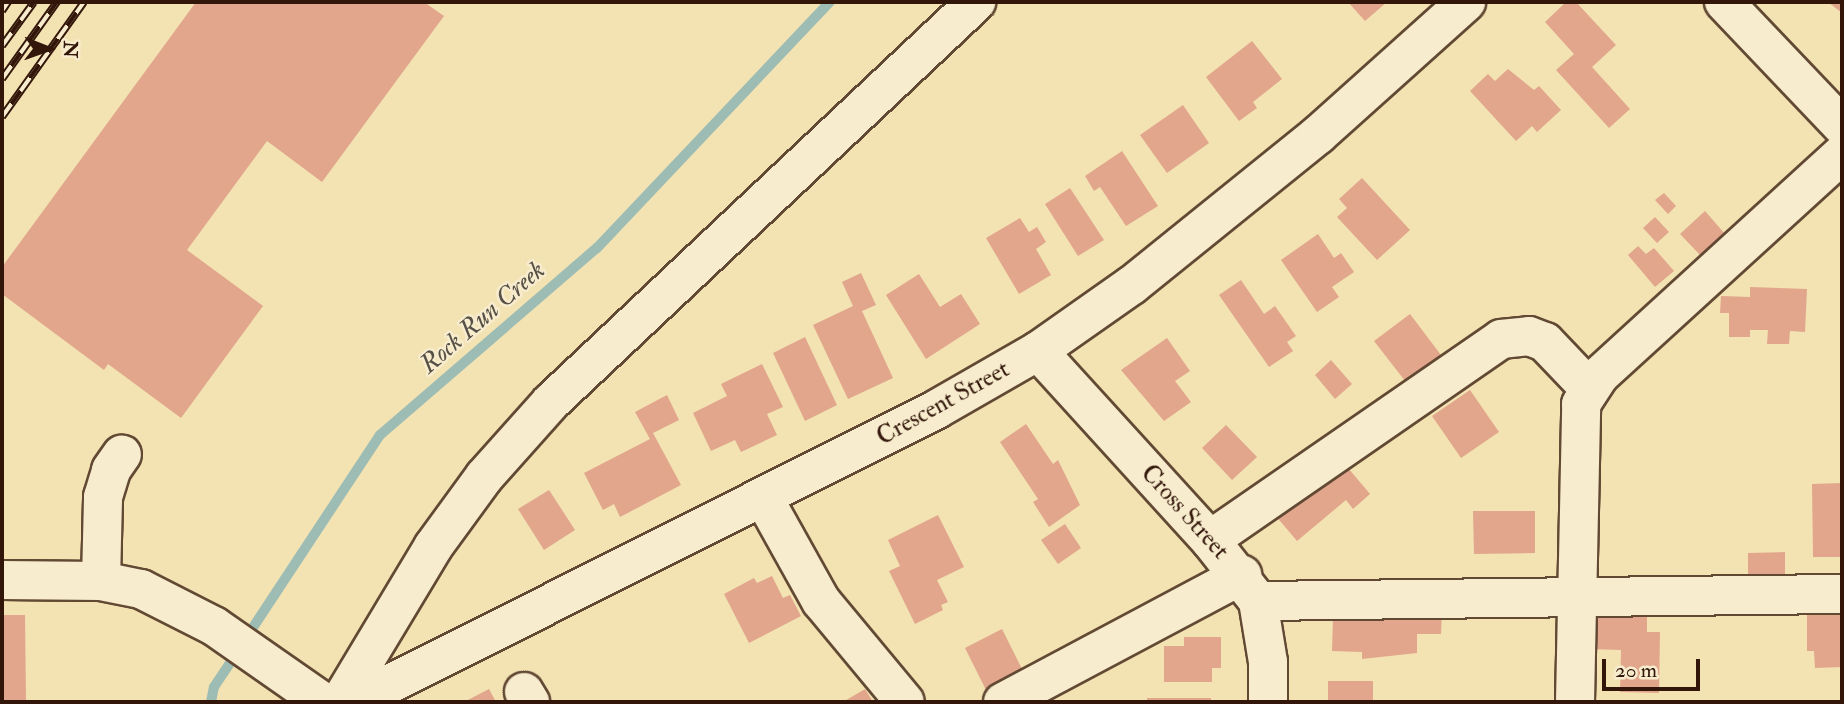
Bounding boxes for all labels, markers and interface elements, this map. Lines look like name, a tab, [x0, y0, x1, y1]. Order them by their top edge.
north arrow	[14, 14, 84, 84]
text: N	[58, 41, 82, 58]
water label: Rock Run Creek	[414, 255, 552, 381]
street label: Crescent Street	[872, 355, 1014, 451]
street label: Cross Street	[1135, 459, 1235, 565]
scale bar	[1606, 644, 1704, 688]
text: 20 m	[1615, 657, 1657, 684]

